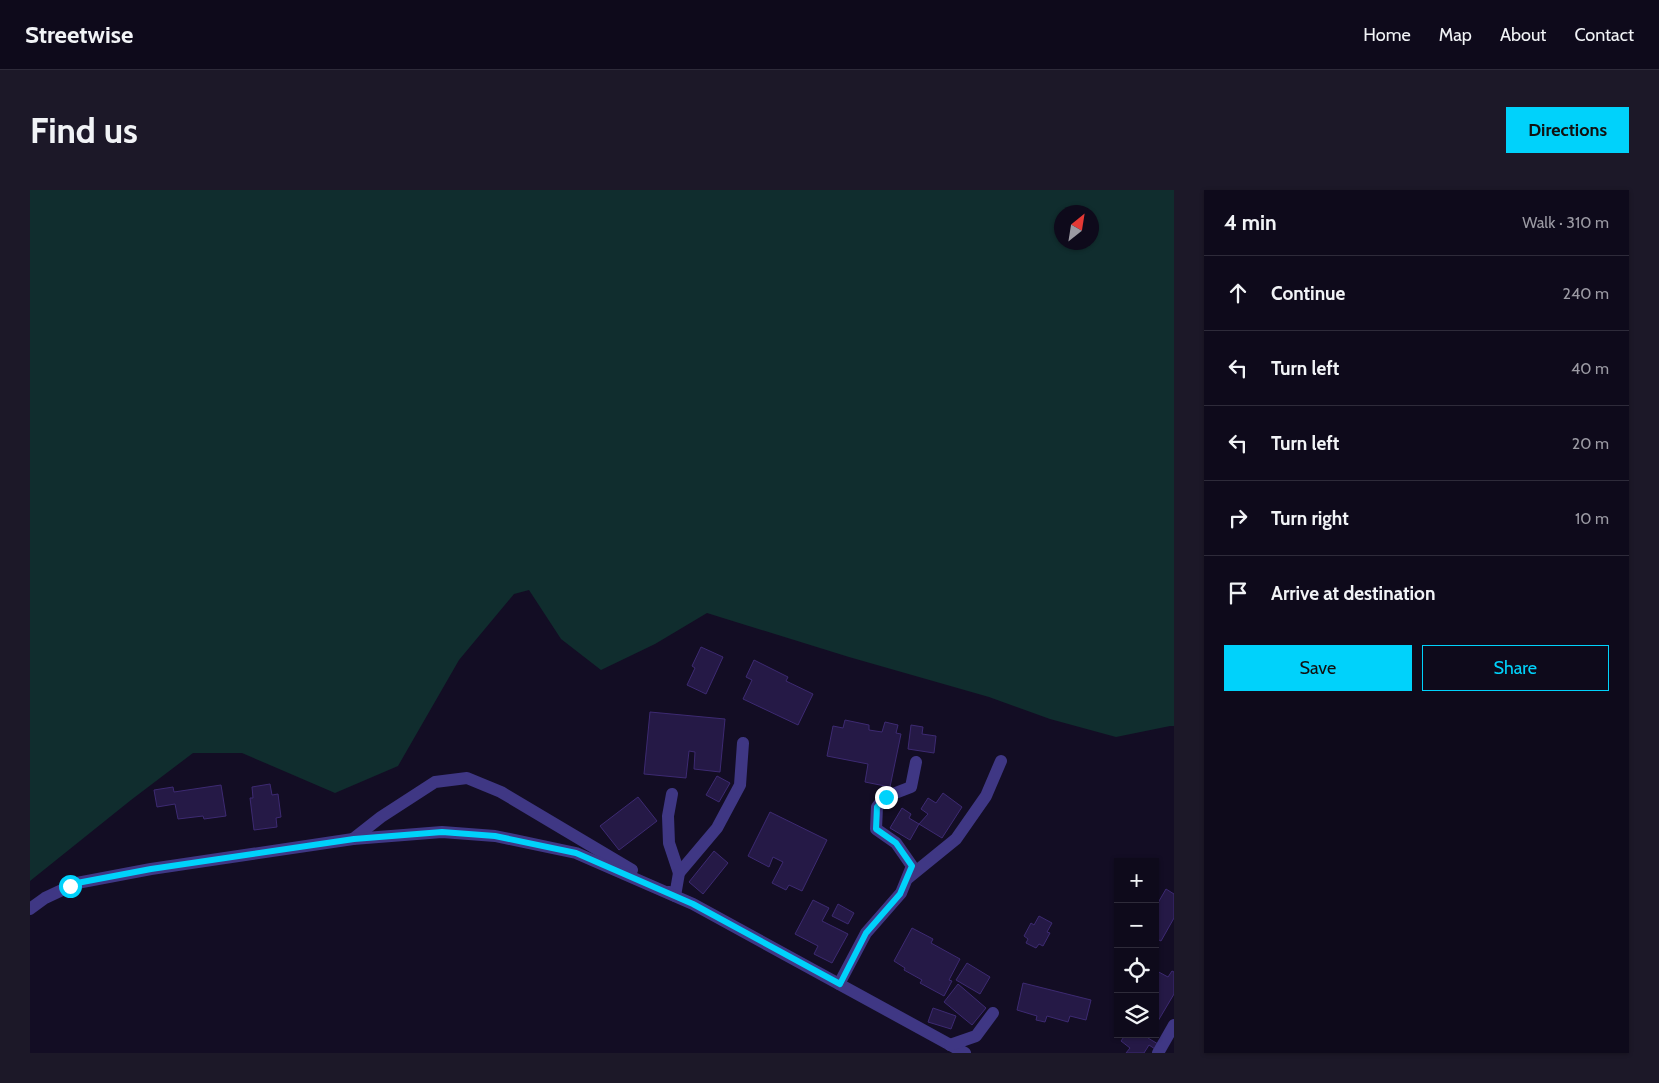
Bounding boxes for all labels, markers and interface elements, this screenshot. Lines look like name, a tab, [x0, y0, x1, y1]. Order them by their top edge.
text: Streetwise	[25, 20, 133, 49]
text: Home	[1363, 24, 1411, 46]
text: Map	[1439, 24, 1472, 46]
text: About	[1500, 24, 1546, 46]
text: Contact	[1574, 24, 1634, 46]
button: Directions	[1506, 107, 1629, 153]
text: Find us	[30, 109, 138, 152]
north arrow	[1054, 205, 1099, 250]
text: 4 min	[1224, 210, 1277, 235]
text: Walk · 310 m	[1522, 213, 1609, 232]
icon: ahead	[1224, 279, 1252, 307]
text: Continue	[1271, 282, 1345, 305]
text: 240 m	[1563, 284, 1609, 303]
icon: left	[1224, 354, 1252, 382]
text: Turn left	[1271, 357, 1339, 380]
text: 40 m	[1571, 359, 1609, 378]
icon: left	[1224, 429, 1252, 457]
text: Turn left	[1271, 432, 1339, 455]
text: 20 m	[1572, 434, 1609, 453]
icon: right	[1224, 504, 1252, 532]
text: Turn right	[1271, 507, 1349, 530]
text: 10 m	[1575, 509, 1609, 528]
icon: arrive	[1224, 579, 1252, 607]
text: Arrive at destination	[1271, 582, 1435, 605]
button: Save	[1224, 645, 1412, 691]
button: Share	[1422, 645, 1609, 691]
route end	[875, 786, 898, 809]
map controls	[1114, 858, 1159, 1038]
button: +	[1114, 858, 1159, 903]
route start	[59, 875, 82, 898]
button: −	[1114, 903, 1159, 948]
button: locate	[1114, 948, 1159, 993]
button: layers	[1114, 993, 1159, 1038]

